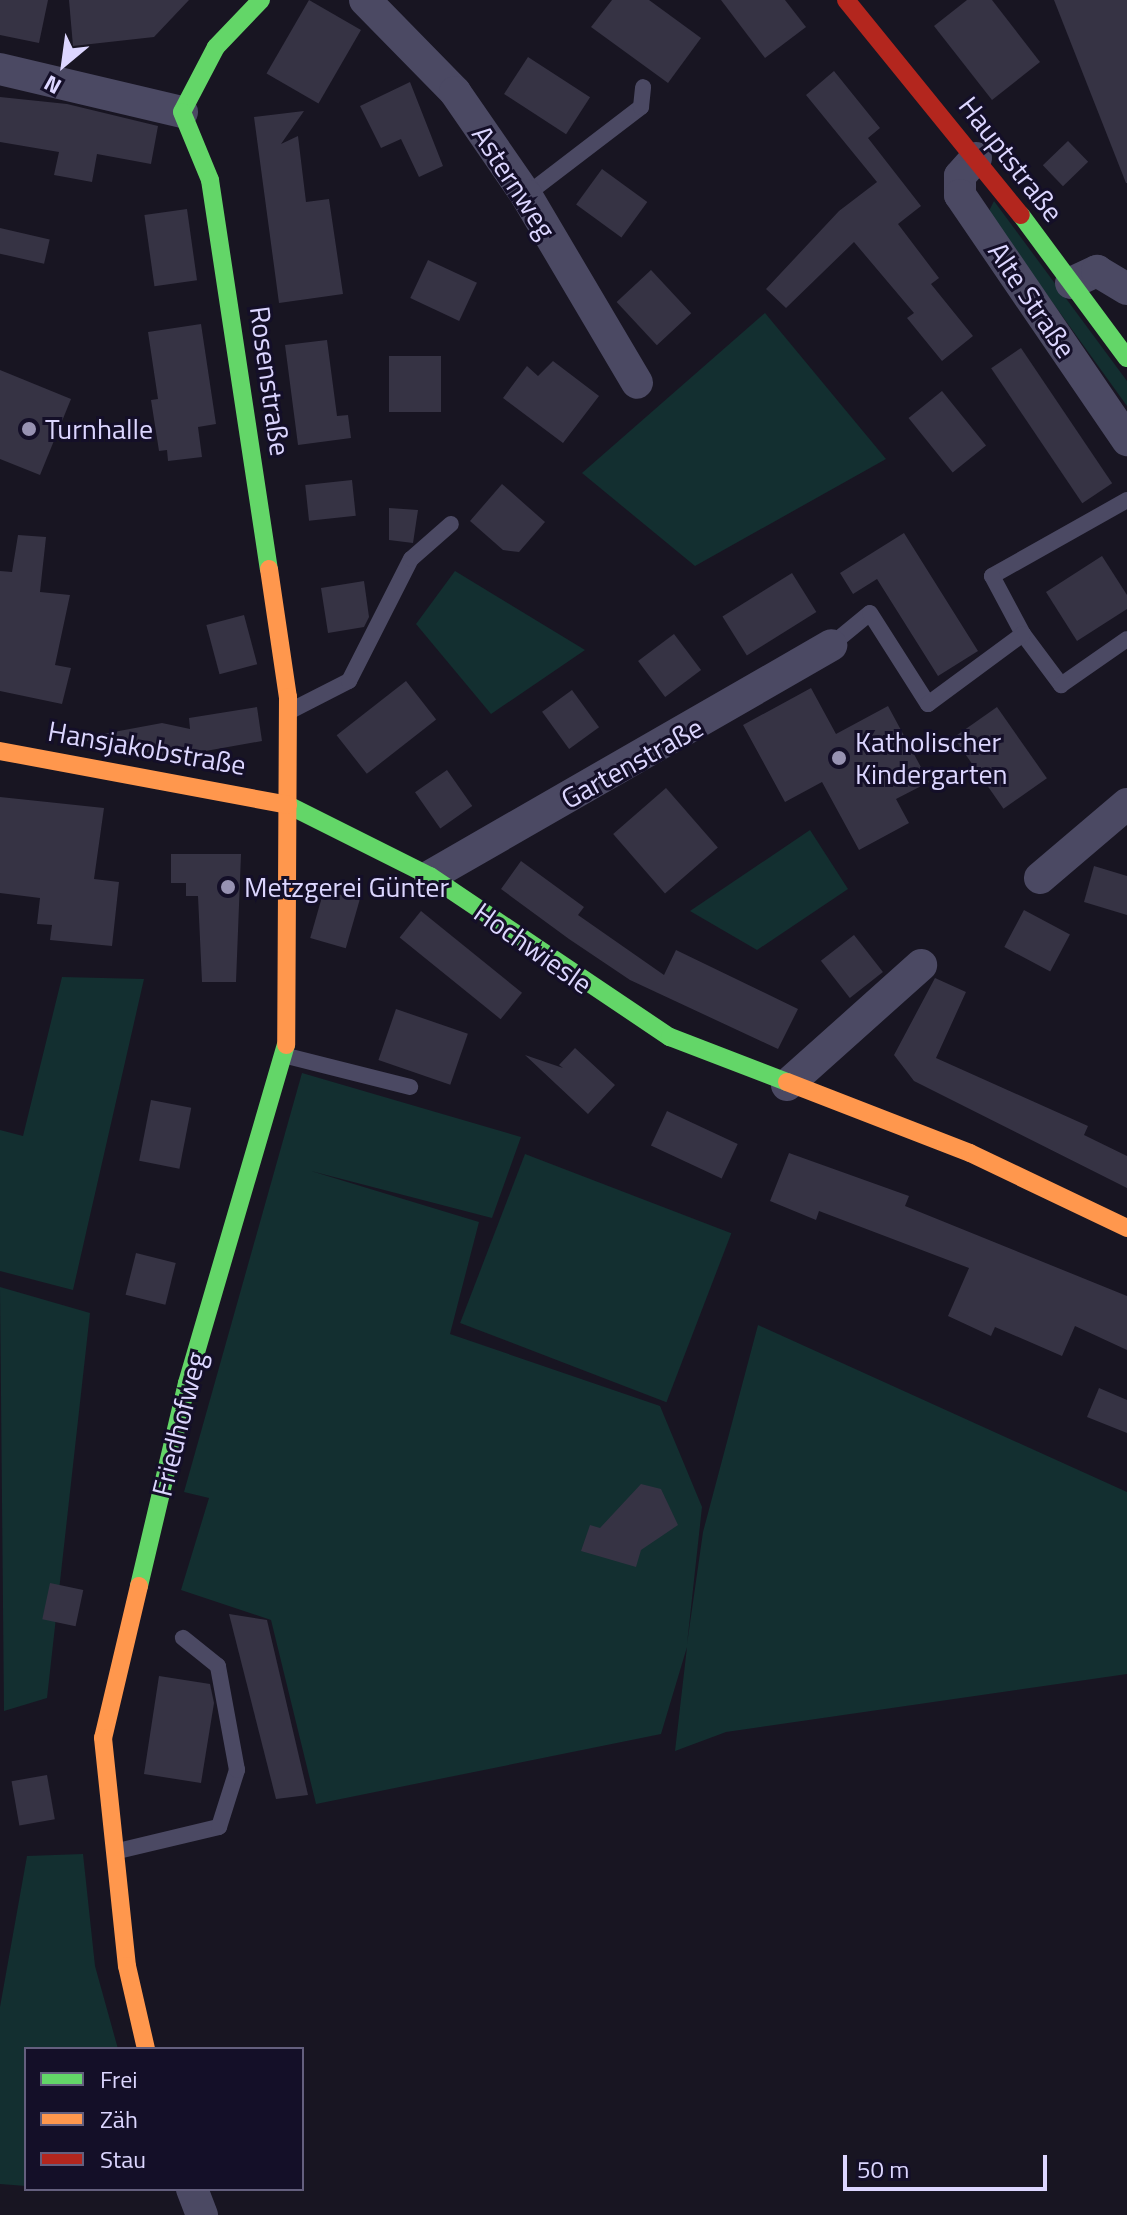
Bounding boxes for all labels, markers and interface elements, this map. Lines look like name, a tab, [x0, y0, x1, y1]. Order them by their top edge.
north arrow	[24, 24, 104, 104]
text: N	[37, 66, 67, 104]
street label: Hauptstraße	[952, 90, 1070, 228]
street label: Asternweg	[465, 119, 563, 245]
street label: Alte Straße	[981, 236, 1083, 364]
street label: Rosenstraße	[243, 304, 297, 458]
place label: Turnhalle	[45, 412, 153, 446]
marker: Turnhalle	[20, 420, 38, 438]
street label: Gartenstraße	[555, 710, 709, 816]
street label: Hansjakobstraße	[45, 714, 249, 782]
place label: Katholischer Kindergarten	[855, 725, 1008, 791]
marker: Katholischer Kindergarten	[830, 749, 848, 767]
place label: Metzgerei Günter	[244, 870, 449, 904]
marker: Metzgerei Günter	[219, 878, 237, 896]
street label: Hochwiesle	[468, 895, 598, 1001]
street label: Friedhofweg	[145, 1348, 213, 1500]
legend	[24, 2047, 304, 2191]
text: Frei	[100, 2061, 138, 2097]
text: Zäh	[100, 2101, 138, 2137]
scale bar	[847, 2139, 1051, 2189]
text: Stau	[100, 2141, 146, 2177]
text: 50 m	[857, 2151, 909, 2187]

